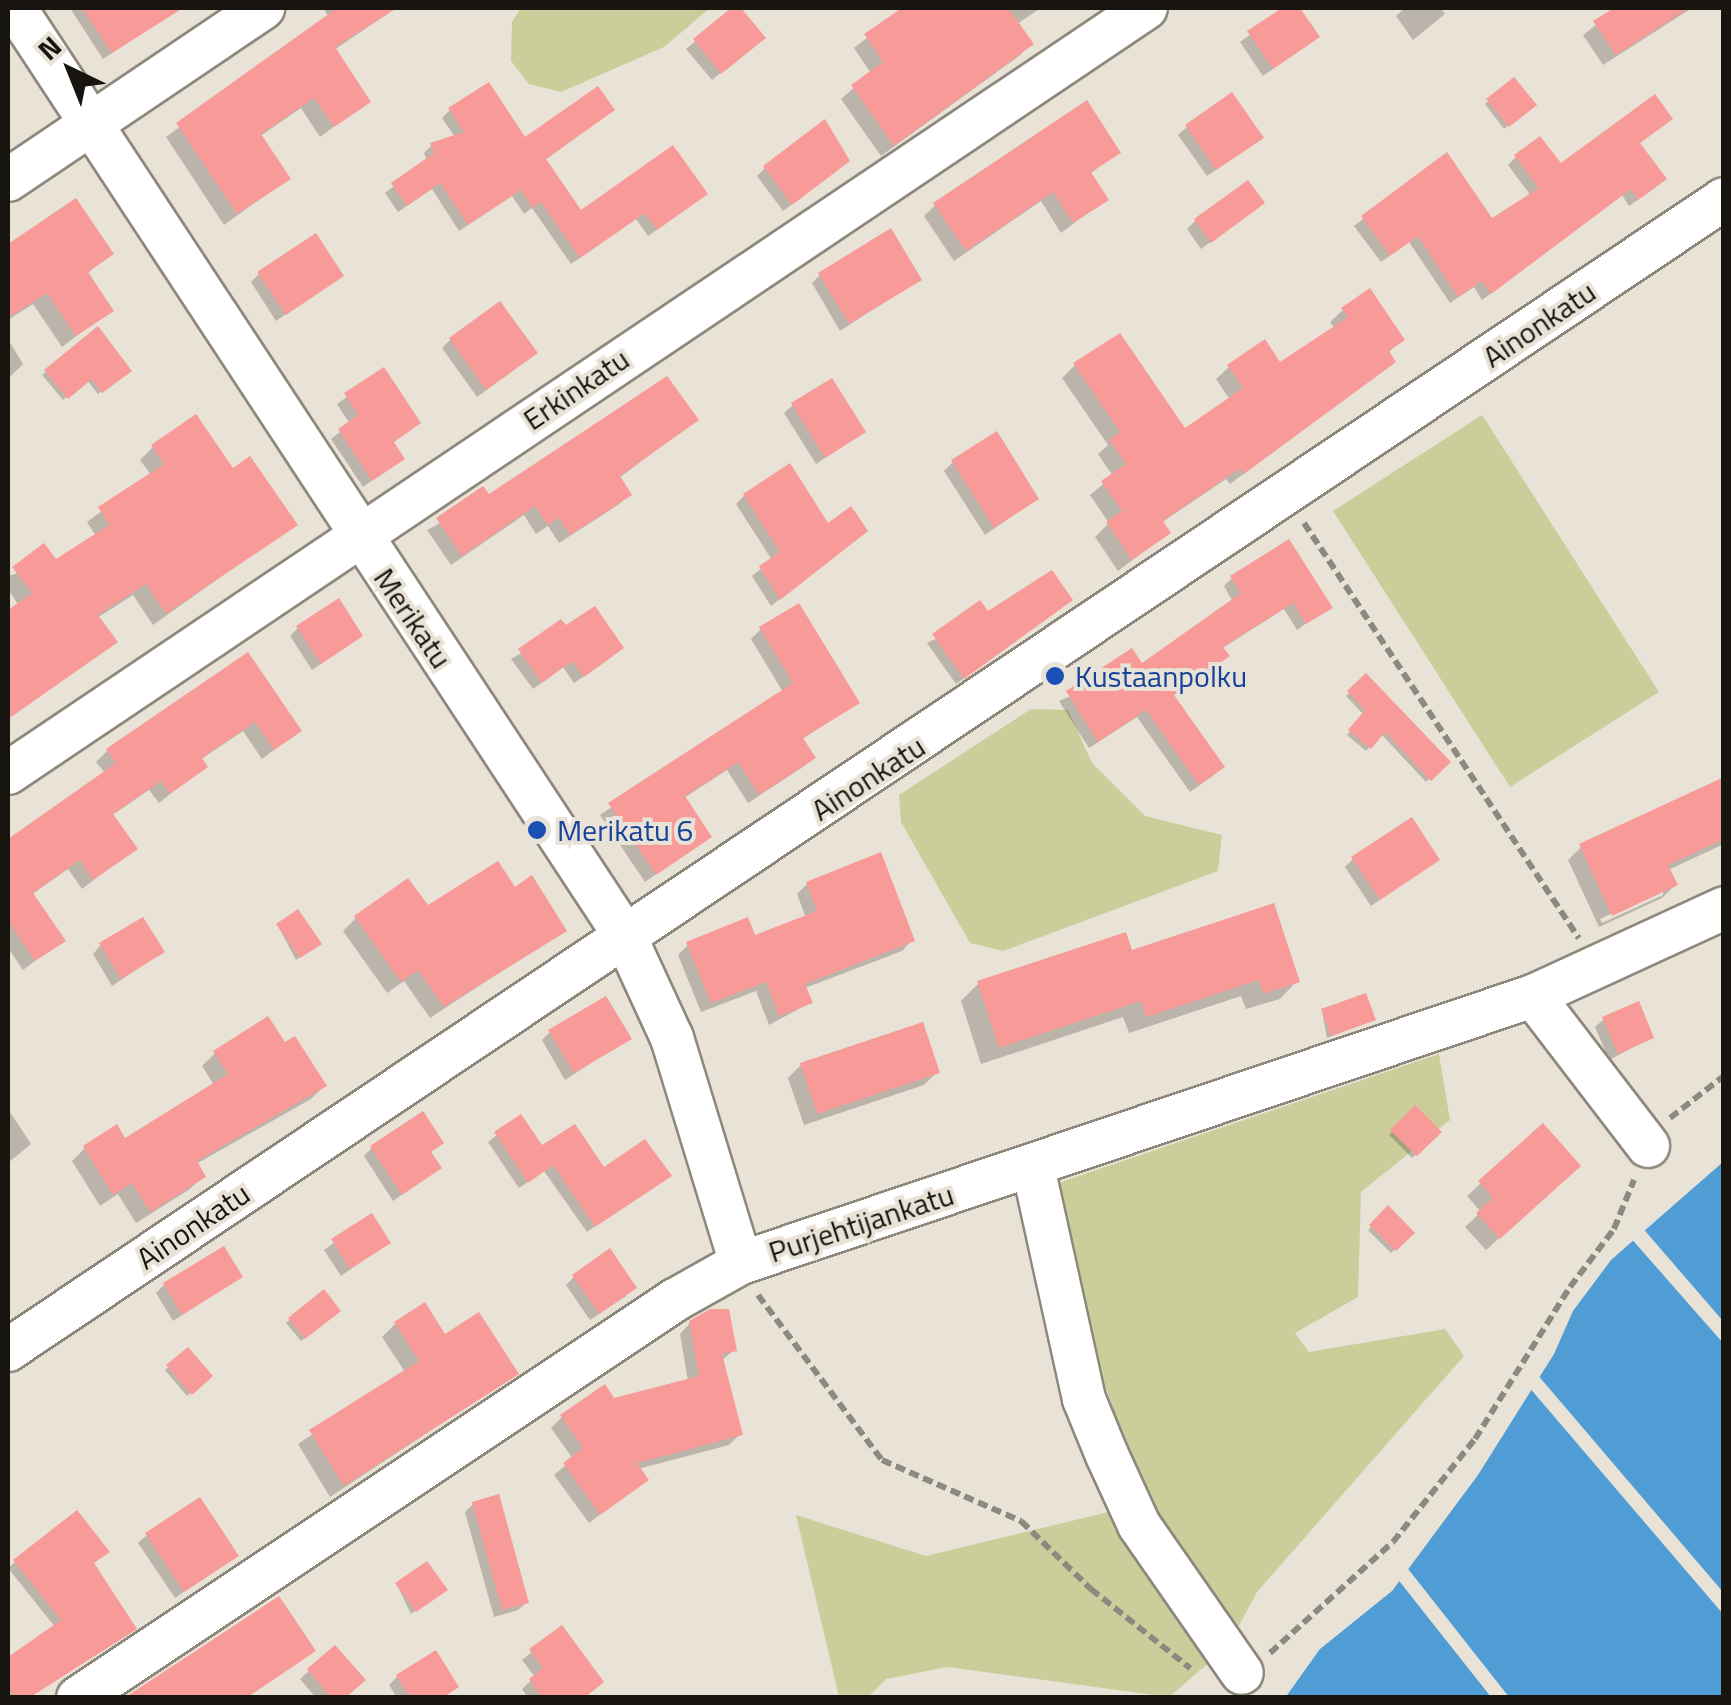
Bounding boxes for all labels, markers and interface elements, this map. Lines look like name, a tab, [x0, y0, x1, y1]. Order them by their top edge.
north arrow	[20, 20, 120, 120]
text: N	[27, 25, 71, 70]
street label: Ainonkatu	[1476, 273, 1602, 375]
street label: Erkinkatu	[516, 341, 636, 437]
street label: Merikatu	[367, 561, 459, 675]
place label: Kustaanpolku	[1075, 658, 1247, 694]
marker: Kustaanpolku	[1044, 665, 1066, 687]
street label: Ainonkatu	[804, 728, 932, 828]
place label: Merikatu 6	[557, 812, 693, 848]
marker: Merikatu 6	[526, 819, 548, 841]
street label: Ainonkatu	[130, 1175, 256, 1277]
street label: Purjehtijankatu	[764, 1176, 958, 1270]

